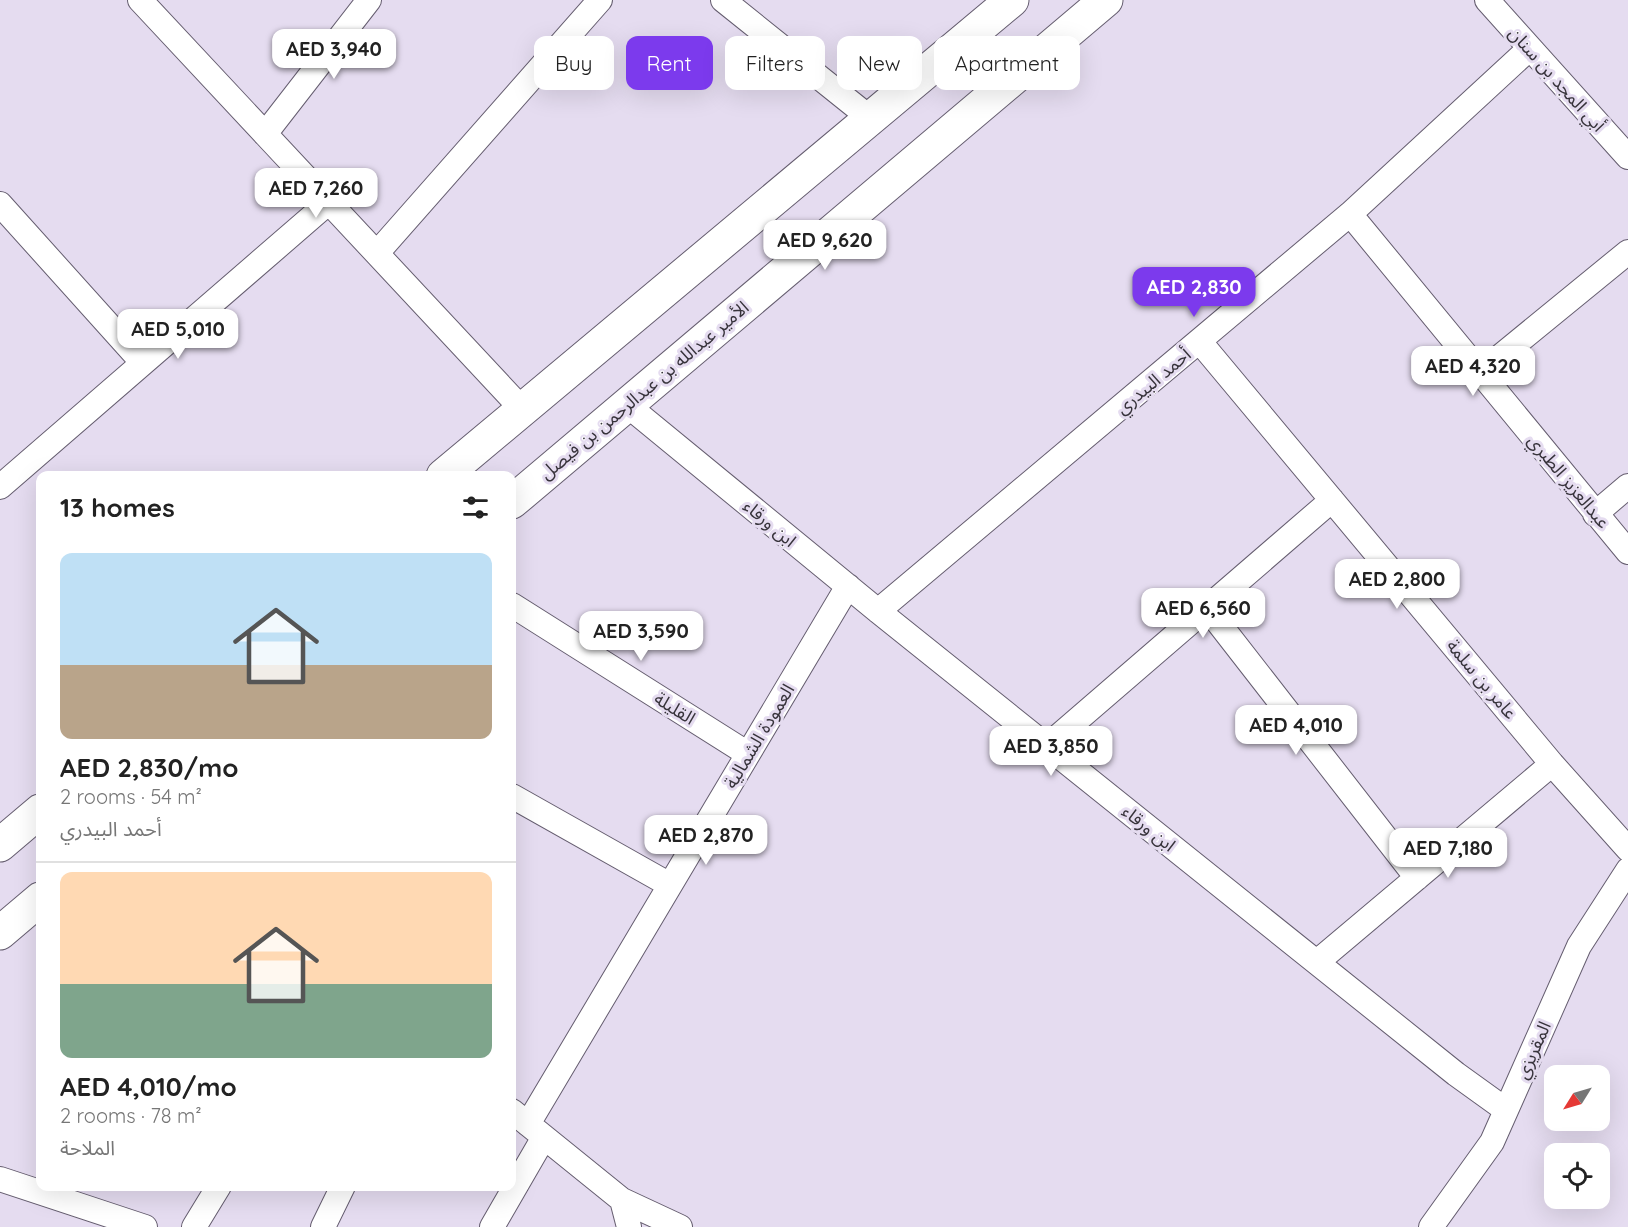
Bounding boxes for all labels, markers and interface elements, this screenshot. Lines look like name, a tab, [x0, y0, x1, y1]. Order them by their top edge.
street label: أبي المجد بن سنان	[1502, 22, 1610, 138]
pin: AED 3,940	[265, 29, 403, 80]
text: AED 3,940	[286, 36, 382, 61]
chip: Buy	[534, 36, 614, 90]
chip: Rent	[626, 36, 713, 90]
chip: Filters	[725, 36, 825, 90]
chip: New	[837, 36, 922, 90]
chip: Apartment	[934, 36, 1080, 90]
pin: AED 7,260	[247, 168, 385, 219]
text: AED 7,260	[269, 175, 363, 200]
pin: AED 9,620	[756, 220, 894, 271]
text: AED 9,620	[777, 227, 873, 252]
pin: AED 2,830	[1125, 267, 1263, 318]
text: AED 2,830	[1147, 274, 1241, 299]
street label: الأمير عبدالله بن عبدالرحمن بن فيصل	[535, 296, 753, 484]
pin: AED 5,010	[109, 309, 247, 360]
text: AED 5,010	[131, 316, 225, 341]
street label: أحمد البيدري	[1111, 343, 1197, 421]
pin: AED 4,320	[1404, 346, 1542, 397]
text: AED 4,320	[1425, 353, 1521, 378]
street label: عبدالعزيز الطبري	[1521, 429, 1615, 534]
text: 13 homes	[60, 491, 175, 524]
icon: filters	[459, 491, 492, 524]
street label: ابن ورقاء	[739, 494, 801, 552]
pin: AED 2,800	[1328, 559, 1466, 610]
text: AED 2,800	[1349, 566, 1445, 591]
pin: AED 6,560	[1134, 588, 1272, 639]
icon: home	[222, 592, 330, 700]
text: AED 6,560	[1155, 595, 1251, 620]
pin: AED 3,590	[572, 611, 710, 662]
text: AED 3,590	[593, 618, 689, 643]
street label: عامر بن سلمة	[1442, 634, 1522, 724]
street label: العمودة الشمالية	[719, 679, 799, 793]
street label: القليلة	[650, 687, 700, 729]
pin: AED 4,010	[1227, 705, 1365, 756]
text: AED 4,010	[1249, 712, 1343, 737]
pin: AED 3,850	[982, 726, 1120, 777]
text: AED 3,850	[1003, 733, 1099, 758]
text: AED 2,830/mo	[60, 751, 238, 784]
text: 2 rooms · 54 m²	[60, 784, 202, 809]
street label: ابن ورقاء	[1118, 800, 1180, 856]
pin: AED 2,870	[637, 815, 775, 866]
text: أحمد البيدري	[60, 816, 162, 841]
text: AED 2,870	[658, 822, 754, 847]
pin: AED 7,180	[1379, 828, 1517, 879]
text: AED 7,180	[1403, 835, 1493, 860]
icon: home	[222, 911, 330, 1019]
street label: المقريزي	[1510, 1017, 1558, 1083]
north arrow	[1544, 1065, 1610, 1131]
map controls	[1544, 1065, 1610, 1209]
text: AED 4,010/mo	[60, 1070, 237, 1103]
text: 2 rooms · 78 m²	[60, 1103, 202, 1128]
text: الملاحة	[60, 1135, 115, 1160]
button: locate	[1544, 1143, 1610, 1209]

